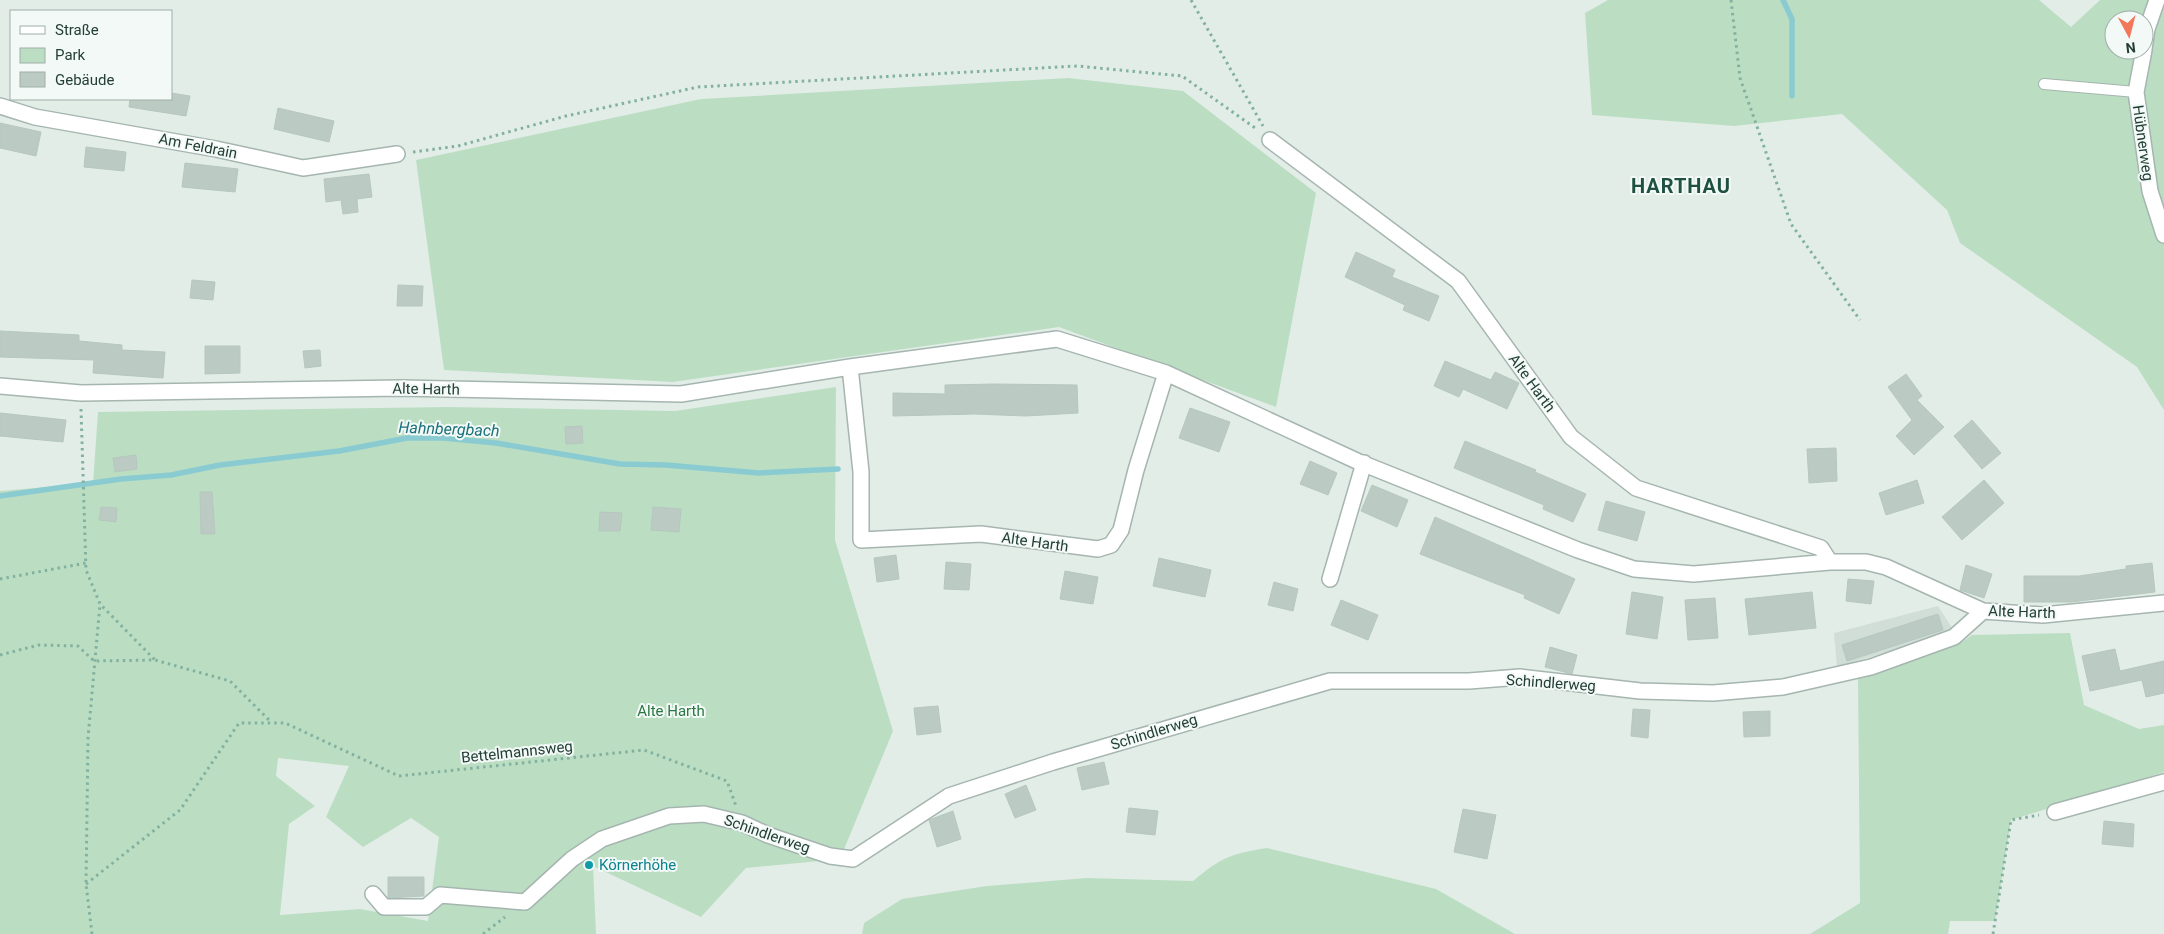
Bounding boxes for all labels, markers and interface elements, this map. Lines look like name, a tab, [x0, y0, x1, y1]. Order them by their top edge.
legend	[10, 10, 172, 100]
north arrow	[2104, 10, 2154, 60]
text: Straße	[55, 21, 99, 39]
text: N	[2125, 39, 2136, 56]
text: Park	[55, 46, 86, 64]
text: Gebäude	[55, 71, 114, 89]
street label: Hübnerweg	[2129, 104, 2157, 182]
street label: Am Feldrain	[157, 130, 239, 162]
district label: HARTHAU	[1631, 174, 1731, 198]
street label: Alte Harth	[1505, 350, 1559, 416]
street label: Alte Harth	[392, 379, 460, 399]
water label: Hahnbergbach	[398, 418, 500, 440]
street label: Alte Harth	[1000, 528, 1070, 556]
street label: Alte Harth	[1988, 602, 2056, 622]
street label: Schindlerweg	[1506, 671, 1596, 695]
park label: Alte Harth	[637, 702, 705, 720]
street label: Schindlerweg	[1108, 710, 1200, 754]
street label: Bettelmannsweg	[460, 737, 574, 767]
street label: Schindlerweg	[722, 811, 812, 857]
place label: Körnerhöhe	[599, 856, 676, 874]
marker: Körnerhöhe	[583, 859, 595, 871]

